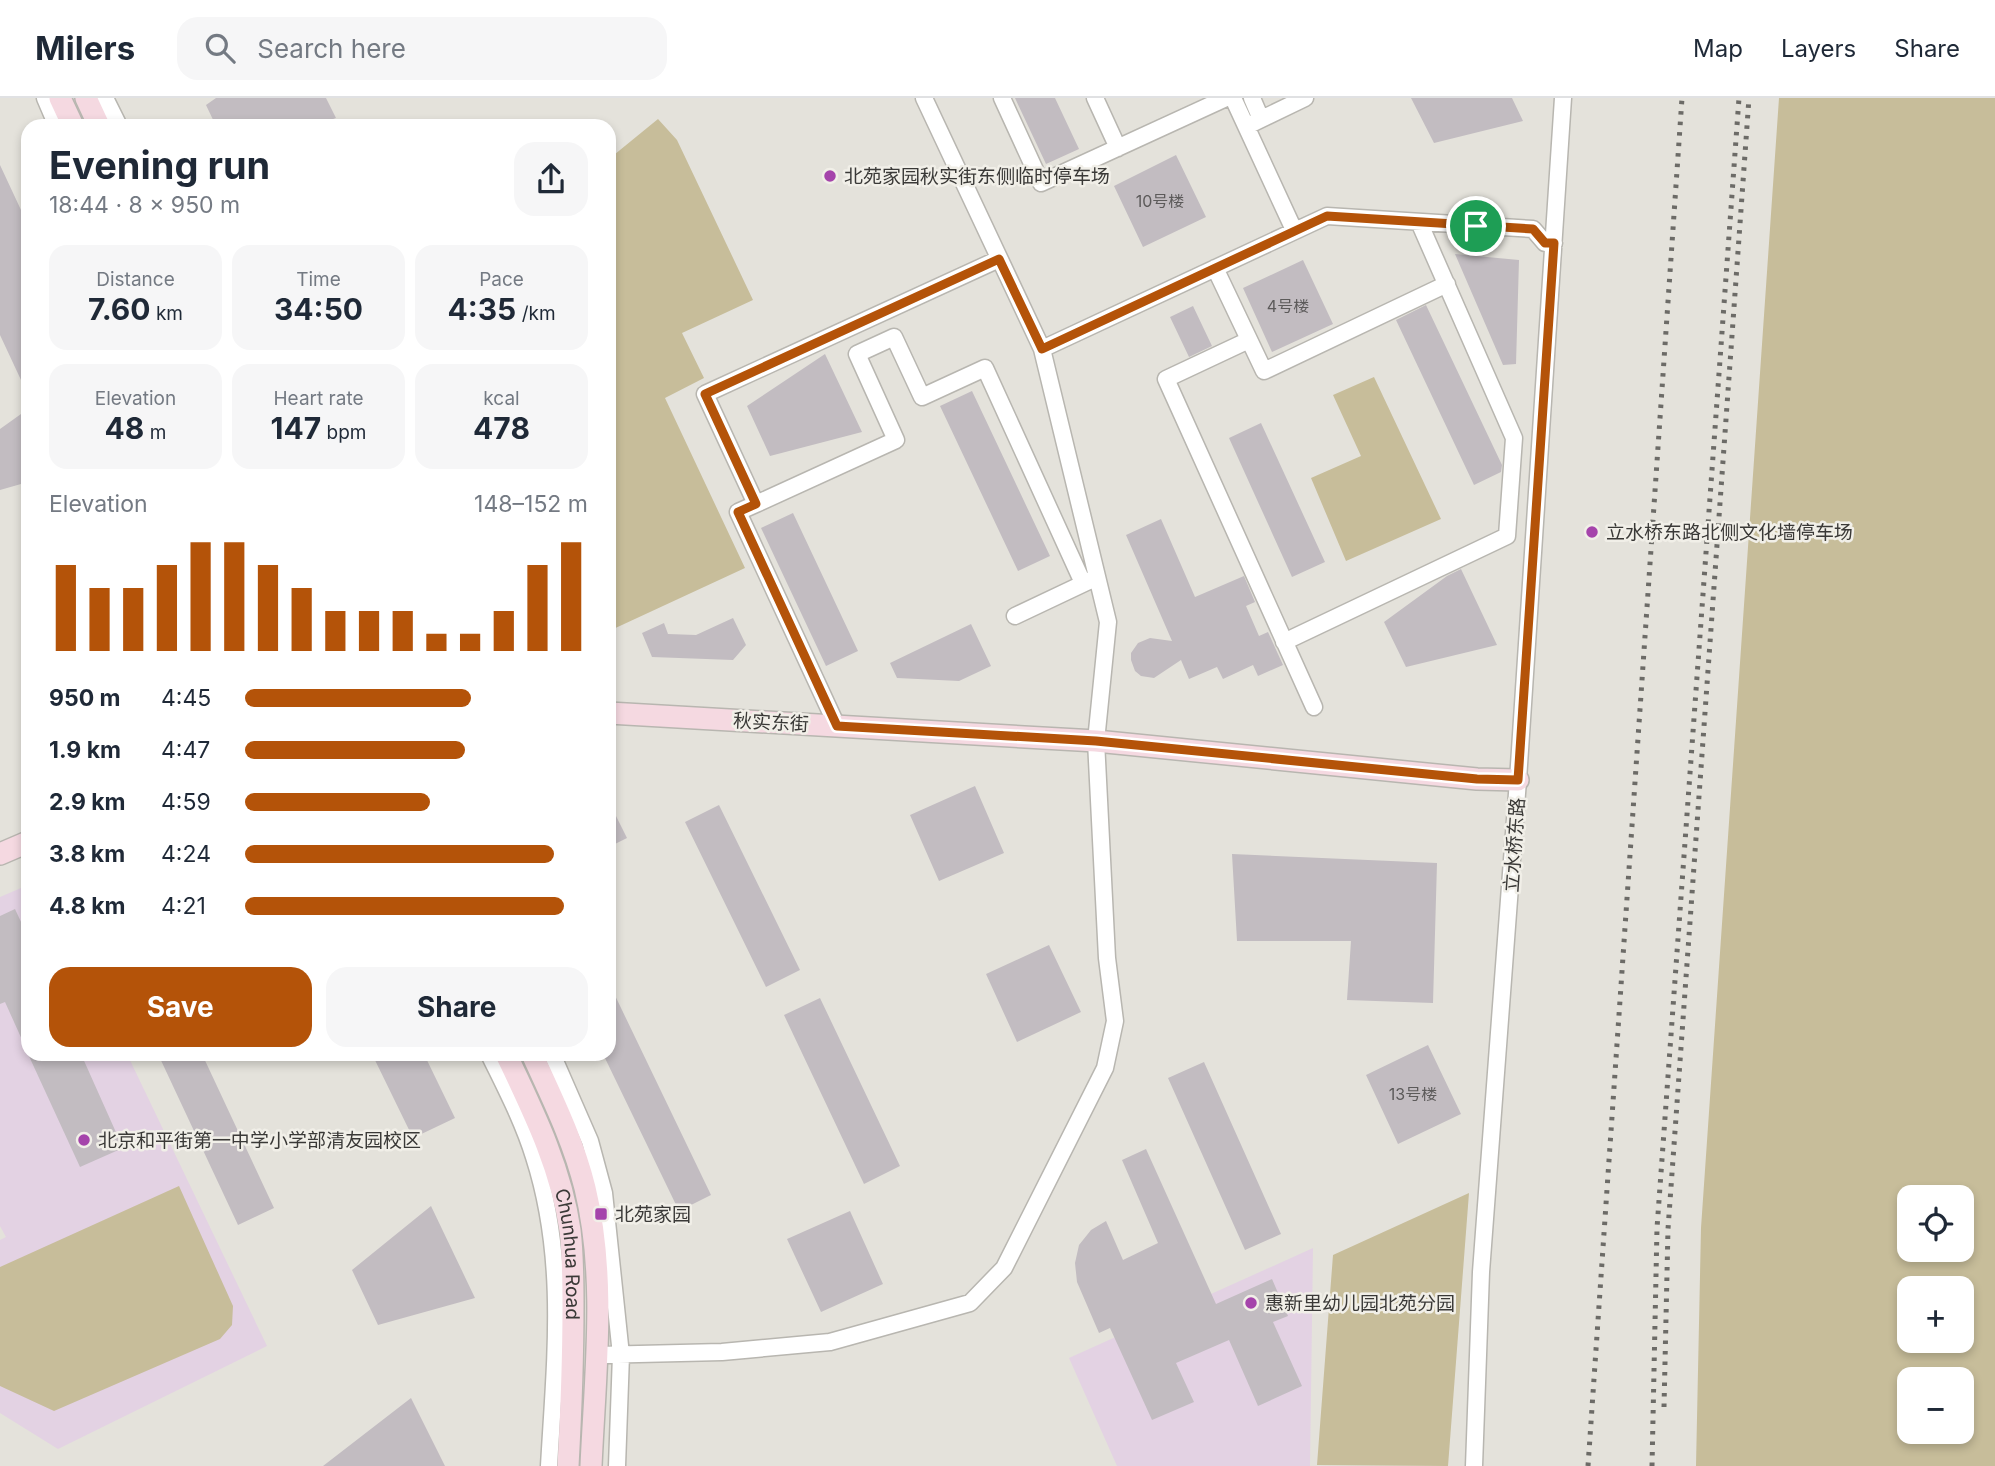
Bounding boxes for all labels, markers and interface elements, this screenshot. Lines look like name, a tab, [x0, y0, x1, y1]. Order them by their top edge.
search box	[177, 17, 667, 80]
text: Milers	[35, 28, 135, 68]
icon: search	[201, 29, 239, 67]
text: Search here	[257, 33, 406, 64]
text: Map	[1693, 34, 1743, 63]
text: Layers	[1781, 34, 1856, 63]
text: Share	[1894, 34, 1960, 63]
text: Evening run	[49, 142, 270, 188]
button: share	[514, 142, 588, 216]
place label: 北苑家园秋实街东侧临时停车场	[844, 165, 1110, 188]
marker: 北苑家园秋实街东侧临时停车场	[822, 168, 838, 184]
text: 18:44 · 8 × 950 m	[49, 191, 240, 219]
house number: 10号楼	[1136, 191, 1184, 211]
pin	[1446, 196, 1506, 256]
icon: arrive	[1457, 207, 1495, 245]
text: Distance	[96, 268, 175, 291]
text: Time	[296, 268, 341, 291]
text: Pace	[479, 268, 524, 291]
text: 7.60	[88, 291, 151, 327]
text: 34:50	[274, 291, 363, 327]
text: 4:35	[447, 291, 516, 327]
house number: 4号楼	[1267, 296, 1309, 316]
text: km	[151, 302, 183, 325]
text: /km	[516, 302, 556, 325]
text: Elevation	[95, 387, 176, 410]
text: Heart rate	[274, 387, 364, 410]
text: kcal	[483, 387, 520, 410]
text: 48	[105, 410, 144, 446]
text: 147	[271, 410, 321, 446]
text: 478	[473, 410, 530, 446]
text: m	[144, 421, 166, 444]
text: bpm	[321, 421, 366, 444]
text: Elevation	[49, 490, 148, 518]
text: 148–152 m	[474, 490, 588, 518]
place label: 立水桥东路北侧文化墙停车场	[1606, 521, 1853, 544]
marker: 立水桥东路北侧文化墙停车场	[1584, 524, 1600, 540]
text: 950 m	[49, 684, 121, 712]
text: 4:45	[161, 684, 211, 712]
street label: 秋实东街	[732, 709, 810, 736]
text: 1.9 km	[49, 736, 121, 764]
text: 4:47	[161, 736, 210, 764]
text: 2.9 km	[49, 788, 126, 816]
text: 4:59	[161, 788, 211, 816]
street label: 立水桥东路	[1500, 797, 1529, 893]
text: 3.8 km	[49, 840, 125, 868]
text: 4:24	[161, 840, 211, 868]
text: 4.8 km	[49, 892, 126, 920]
text: 4:21	[161, 892, 206, 920]
button: Save	[49, 967, 312, 1047]
button: Share	[326, 967, 588, 1047]
house number: 13号楼	[1389, 1084, 1437, 1104]
place label: 北京和平街第一中学小学部清友园校区	[98, 1129, 421, 1152]
marker: 北京和平街第一中学小学部清友园校区	[76, 1132, 92, 1148]
map controls	[1897, 1185, 1974, 1444]
button: locate	[1897, 1185, 1974, 1262]
street label: Chunhua Road	[550, 1186, 584, 1320]
place label: 北苑家园	[615, 1203, 691, 1226]
marker: 北苑家园	[593, 1206, 609, 1222]
button: +	[1897, 1276, 1974, 1353]
place label: 惠新里幼儿园北苑分园	[1265, 1292, 1455, 1315]
marker: 惠新里幼儿园北苑分园	[1243, 1295, 1259, 1311]
button: −	[1897, 1367, 1974, 1444]

